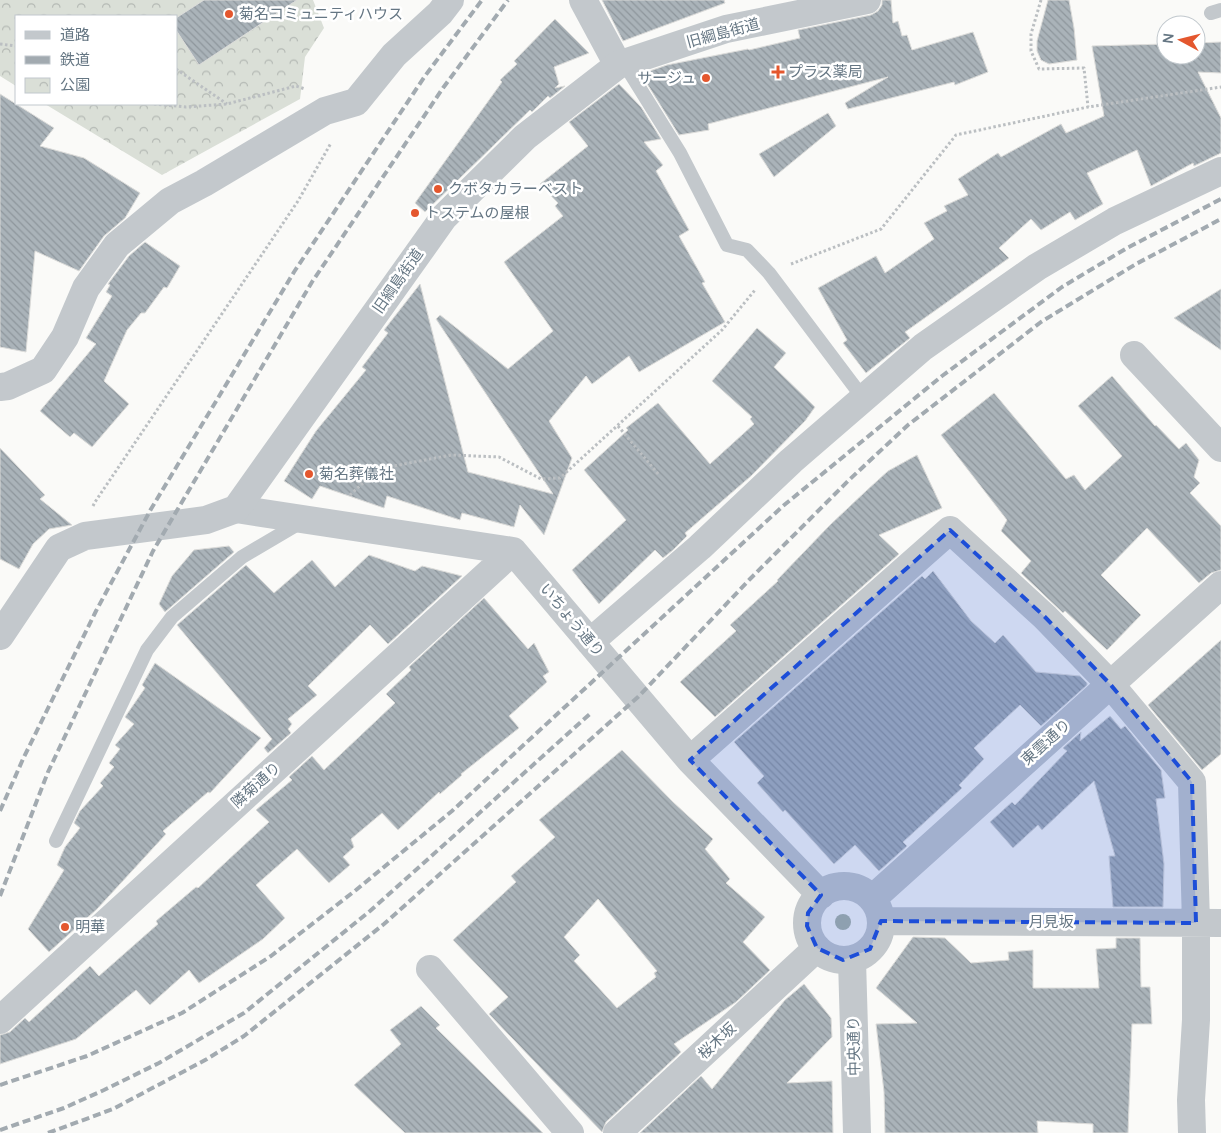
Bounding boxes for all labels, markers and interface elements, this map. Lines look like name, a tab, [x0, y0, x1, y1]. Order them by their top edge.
place label: 菊名コミュニティハウス	[239, 3, 403, 24]
marker: 菊名コミュニティハウス	[223, 8, 235, 20]
street label: 旧綱島街道	[684, 13, 762, 52]
legend	[15, 15, 178, 105]
north arrow	[1156, 15, 1206, 65]
text: 道路	[60, 24, 90, 45]
text: N	[1158, 32, 1178, 45]
text: 鉄道	[60, 49, 90, 70]
place label: プラス薬局	[788, 61, 863, 82]
marker: プラス薬局	[772, 66, 784, 78]
place label: サージュ	[637, 67, 696, 88]
marker: サージュ	[700, 72, 712, 84]
text: 公園	[60, 74, 90, 95]
place label: クボタカラーベスト	[448, 178, 583, 199]
marker: クボタカラーベスト	[432, 183, 444, 195]
place label: トステムの屋根	[425, 202, 530, 223]
marker: トステムの屋根	[409, 207, 421, 219]
street label: 旧綱島街道	[367, 244, 428, 317]
place label: 菊名葬儀社	[319, 463, 394, 484]
marker: 菊名葬儀社	[303, 468, 315, 480]
street label: いちょう通り	[535, 578, 609, 661]
street label: 東雲通り	[1016, 714, 1075, 770]
street label: 隣菊通り	[226, 757, 285, 813]
street label: 月見坂	[1028, 911, 1074, 932]
place label: 明華	[75, 916, 105, 937]
marker: 明華	[59, 921, 71, 933]
street label: 中央通り	[842, 1016, 865, 1076]
street label: 桜木坂	[693, 1018, 740, 1064]

